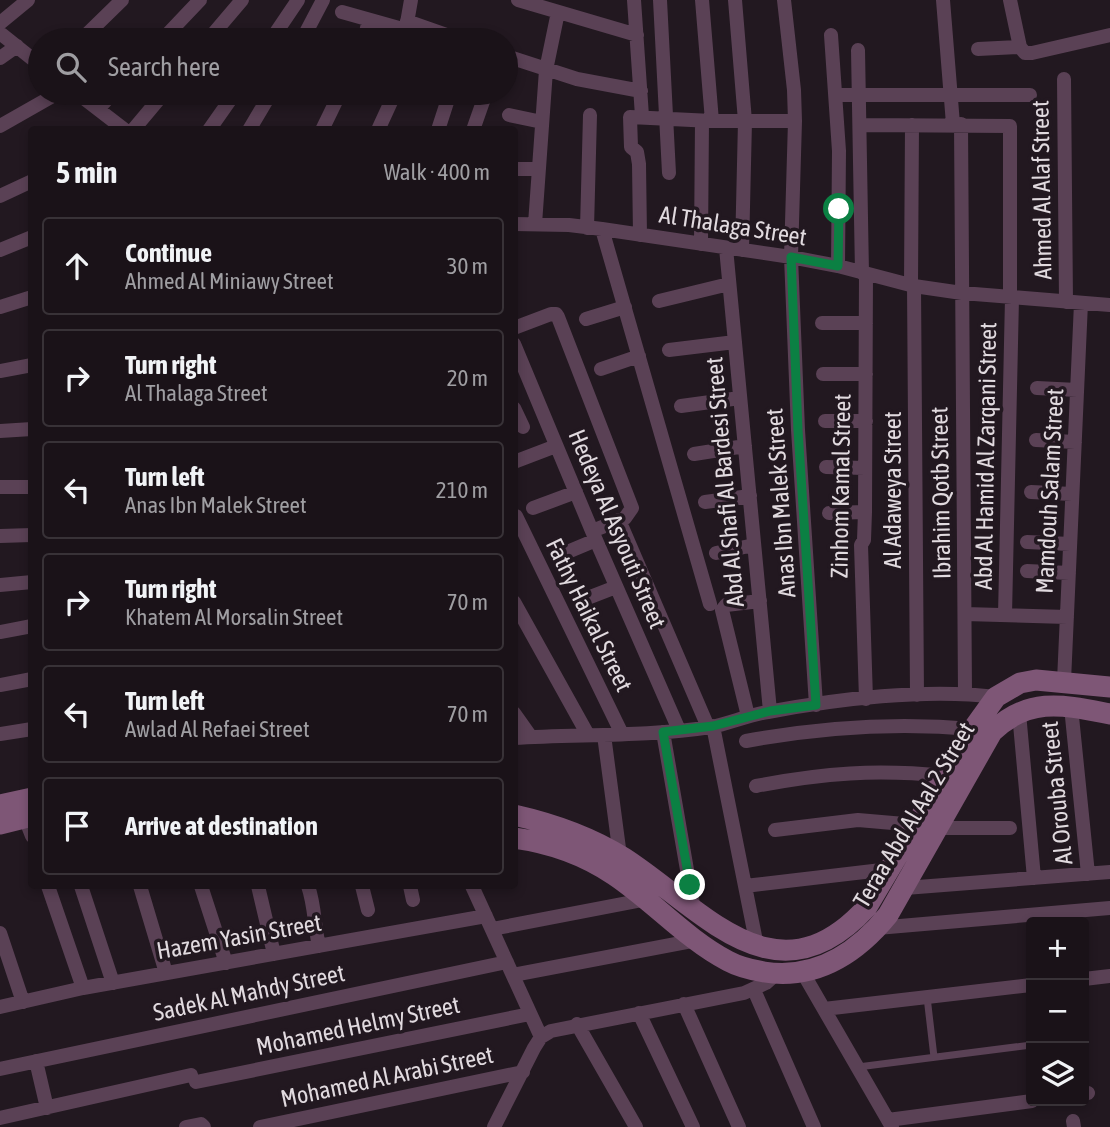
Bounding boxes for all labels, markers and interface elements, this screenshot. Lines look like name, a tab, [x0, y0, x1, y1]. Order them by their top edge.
search box	[28, 28, 518, 105]
icon: search	[52, 48, 90, 86]
text: Search here	[108, 52, 220, 82]
street label: Ahmed Al Alaf Street	[1026, 100, 1057, 280]
text: 5 min	[56, 155, 117, 189]
text: Walk · 400 m	[384, 159, 490, 185]
route start	[823, 193, 854, 224]
street label: Al Thalaga Street	[658, 201, 809, 250]
text: Continue	[125, 238, 212, 268]
icon: ahead	[58, 247, 96, 285]
text: 30 m	[447, 253, 488, 279]
text: Ahmed Al Miniawy Street	[125, 268, 334, 294]
street label: Abd Al Hamid Al Zarqani Street	[970, 322, 1001, 590]
text: Turn right	[125, 350, 216, 380]
street label: Abd Al Shafi Al Bardesi Street	[700, 356, 749, 608]
icon: right	[58, 359, 96, 397]
text: 20 m	[447, 365, 488, 391]
text: Al Thalaga Street	[125, 380, 268, 406]
street label: Mamdouh Salam Street	[1031, 387, 1068, 594]
street label: Zinhom Kamal Street	[825, 393, 856, 579]
street label: Ibrahim Qotb Street	[925, 406, 956, 579]
street label: Anas Ibn Malek Street	[760, 407, 801, 599]
street label: Al Adaweya Street	[879, 411, 906, 569]
street label: Hedeya Al Asyouti Street	[563, 425, 672, 632]
text: Turn left	[125, 462, 205, 492]
icon: left	[58, 471, 96, 509]
text: 210 m	[436, 477, 488, 503]
text: Anas Ibn Malek Street	[125, 492, 307, 518]
street label: Fathy Haikal Street	[541, 534, 638, 696]
text: Turn right	[125, 574, 216, 604]
icon: right	[58, 583, 96, 621]
text: 70 m	[447, 589, 488, 615]
text: Khatem Al Morsalin Street	[125, 604, 343, 630]
text: Turn left	[125, 686, 205, 716]
icon: left	[58, 695, 96, 733]
text: 70 m	[447, 701, 488, 727]
text: Awlad Al Refaei Street	[125, 716, 310, 742]
street label: Teraa Abd Al Aal 2 Street	[848, 717, 980, 912]
street label: Al Orouba Street	[1036, 720, 1077, 866]
icon: arrive	[58, 807, 96, 845]
text: Arrive at destination	[125, 811, 318, 841]
route end	[674, 869, 705, 900]
street label: Hazem Yasin Street	[154, 909, 324, 964]
map controls	[1026, 917, 1089, 1106]
button: +	[1026, 917, 1089, 980]
street label: Sadek Al Mahdy Street	[151, 959, 347, 1026]
button: −	[1026, 980, 1089, 1043]
street label: Mohamed Helmy Street	[254, 991, 462, 1060]
street label: Mohamed Al Arabi Street	[278, 1041, 496, 1112]
button: layers	[1026, 1043, 1089, 1106]

